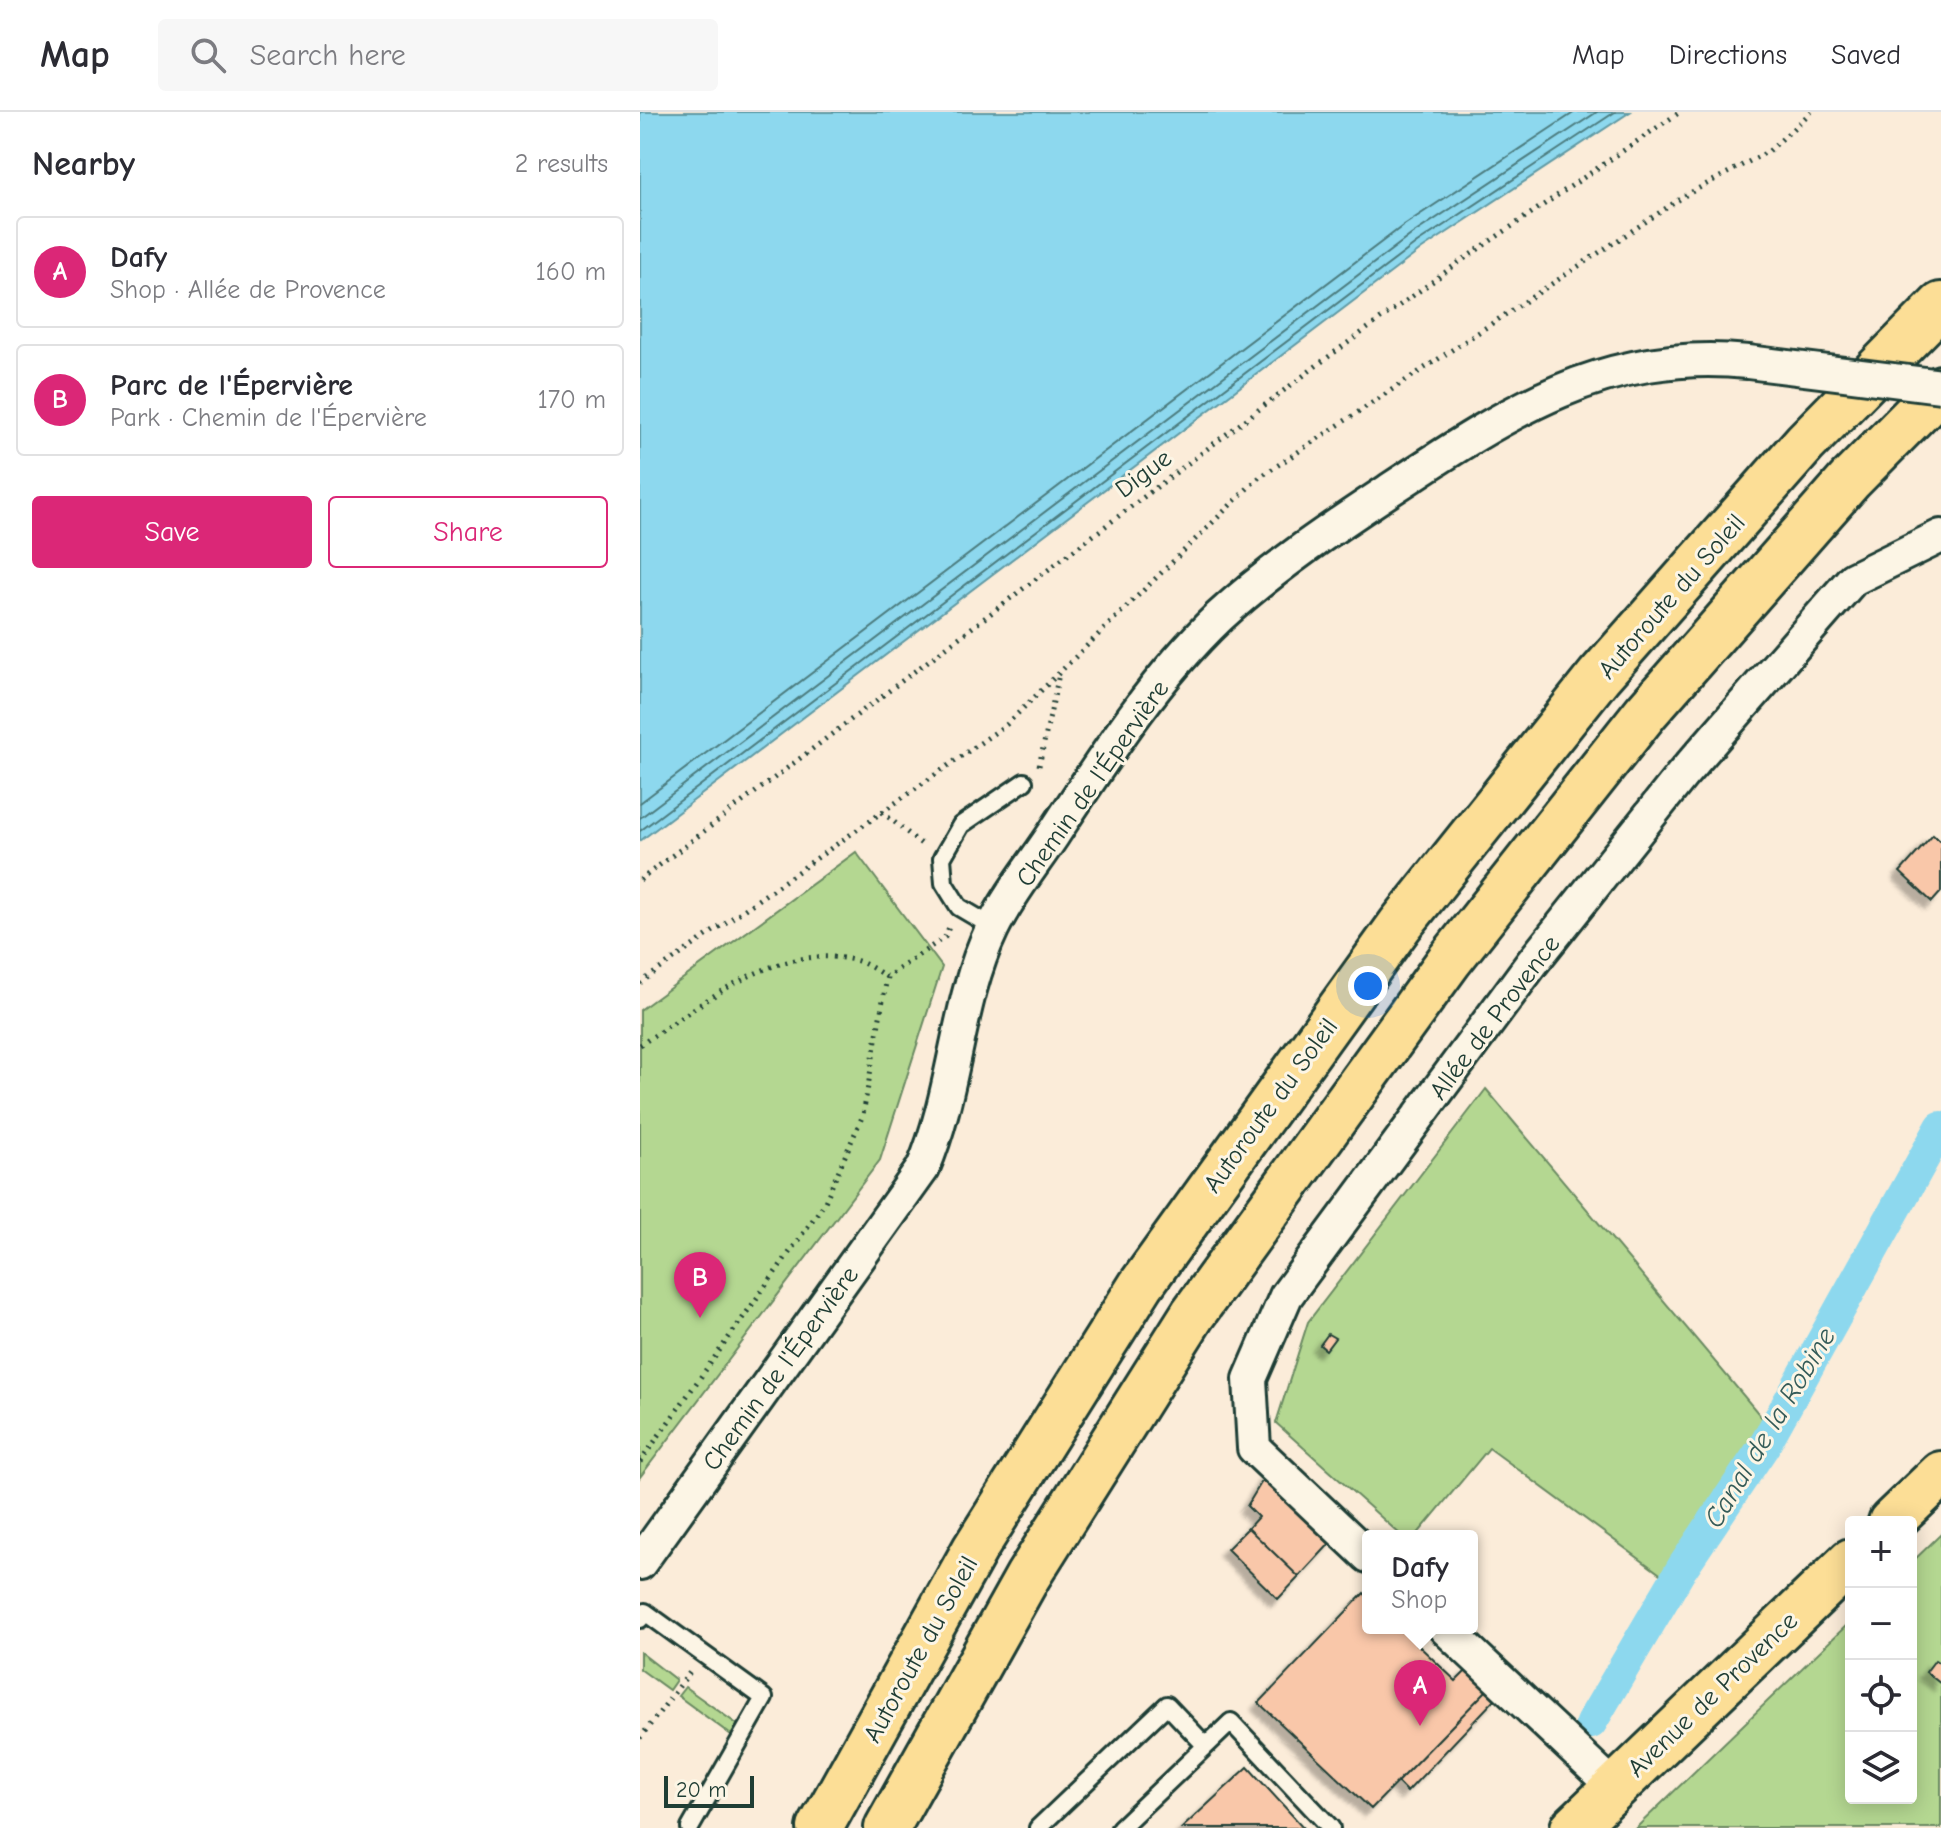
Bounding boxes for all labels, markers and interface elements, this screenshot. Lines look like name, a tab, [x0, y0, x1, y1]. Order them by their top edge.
search box	[158, 19, 718, 91]
text: Map	[40, 33, 110, 77]
icon: search	[186, 33, 230, 77]
text: Search here	[250, 38, 406, 73]
text: Map	[1572, 39, 1625, 71]
text: Directions	[1669, 39, 1787, 71]
text: Saved	[1831, 39, 1901, 71]
text: Nearby	[32, 144, 135, 184]
text: 2 results	[515, 149, 608, 179]
text: Dafy	[110, 240, 167, 275]
text: A	[53, 257, 67, 287]
text: 160 m	[536, 257, 606, 287]
text: Shop · Allée de Provence	[110, 275, 386, 305]
text: Parc de l'Épervière	[110, 368, 353, 403]
text: B	[52, 385, 68, 415]
text: 170 m	[537, 385, 606, 415]
text: Park · Chemin de l'Épervière	[110, 403, 427, 433]
street label: Digue	[1110, 443, 1178, 505]
button: Save	[32, 496, 312, 568]
button: Share	[328, 496, 608, 568]
street label: Autoroute du Soleil	[1592, 508, 1751, 685]
street label: Chemin de l'Épervière	[1009, 674, 1175, 893]
street label: Allée de Provence	[1423, 930, 1566, 1106]
your location	[1348, 966, 1388, 1006]
street label: Autoroute du Soleil	[1197, 1013, 1344, 1199]
pin: B	[674, 1252, 726, 1318]
street label: Chemin de l'Épervière	[696, 1260, 865, 1477]
water label: Canal de la Robine	[1698, 1322, 1842, 1533]
map controls	[1845, 1516, 1917, 1804]
button: +	[1845, 1516, 1917, 1588]
popup	[1362, 1530, 1478, 1634]
text: Dafy	[1391, 1550, 1449, 1585]
street label: Autoroute du Soleil	[857, 1551, 984, 1748]
text: Shop	[1391, 1585, 1447, 1615]
button: −	[1845, 1588, 1917, 1660]
street label: Avenue de Provence	[1622, 1606, 1804, 1784]
pin: A	[1394, 1660, 1446, 1726]
button: locate	[1845, 1660, 1917, 1732]
button: layers	[1845, 1732, 1917, 1804]
scale bar	[664, 1772, 754, 1808]
text: 20 m	[676, 1777, 726, 1803]

